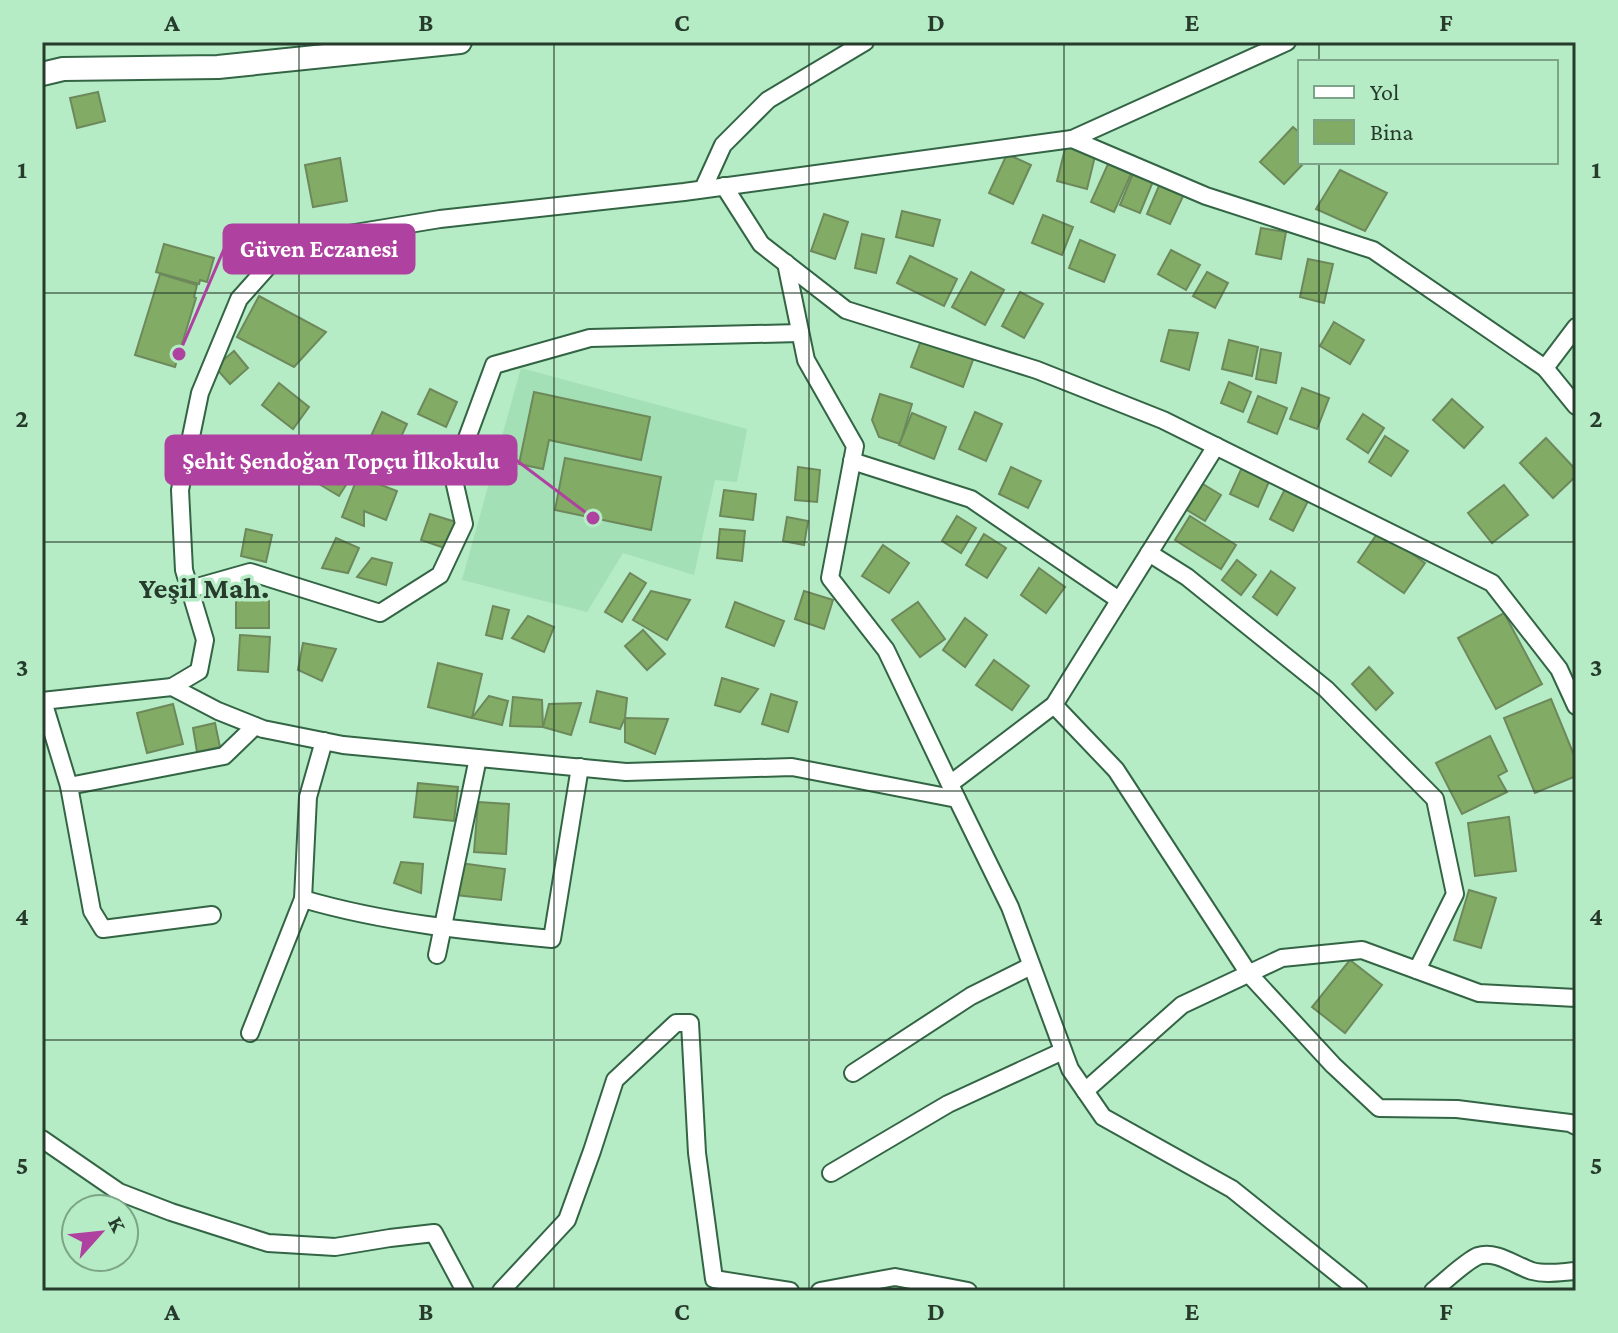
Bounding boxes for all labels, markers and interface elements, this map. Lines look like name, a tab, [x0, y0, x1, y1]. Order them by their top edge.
text: A	[163, 8, 180, 37]
text: B	[418, 8, 434, 37]
text: C	[674, 8, 690, 37]
text: D	[927, 8, 945, 37]
text: E	[1185, 8, 1200, 37]
text: F	[1439, 8, 1453, 37]
legend	[1298, 60, 1558, 164]
text: Yol	[1370, 78, 1399, 105]
text: Bina	[1370, 118, 1413, 145]
text: 1	[17, 155, 27, 184]
text: 1	[1591, 155, 1601, 184]
callout: Güven Eczanesi	[224, 225, 414, 273]
text: Güven Eczanesi	[240, 235, 398, 262]
text: 2	[15, 404, 29, 433]
text: 2	[1589, 404, 1603, 433]
callout: Şehit Şendoğan Topçu İlkokulu	[166, 436, 516, 484]
text: Şehit Şendoğan Topçu İlkokulu	[182, 447, 500, 474]
district label: Yeşil Mah.	[139, 571, 269, 604]
text: 3	[16, 653, 28, 682]
text: 3	[1590, 653, 1602, 682]
text: 4	[15, 902, 29, 931]
text: 4	[1589, 902, 1603, 931]
text: 5	[16, 1151, 28, 1180]
text: 5	[1590, 1151, 1602, 1180]
north arrow	[60, 1193, 140, 1273]
text: K	[103, 1212, 132, 1237]
text: A	[163, 1297, 180, 1326]
text: B	[418, 1297, 434, 1326]
text: C	[674, 1297, 690, 1326]
text: D	[927, 1297, 945, 1326]
text: E	[1185, 1297, 1200, 1326]
text: F	[1439, 1297, 1453, 1326]

